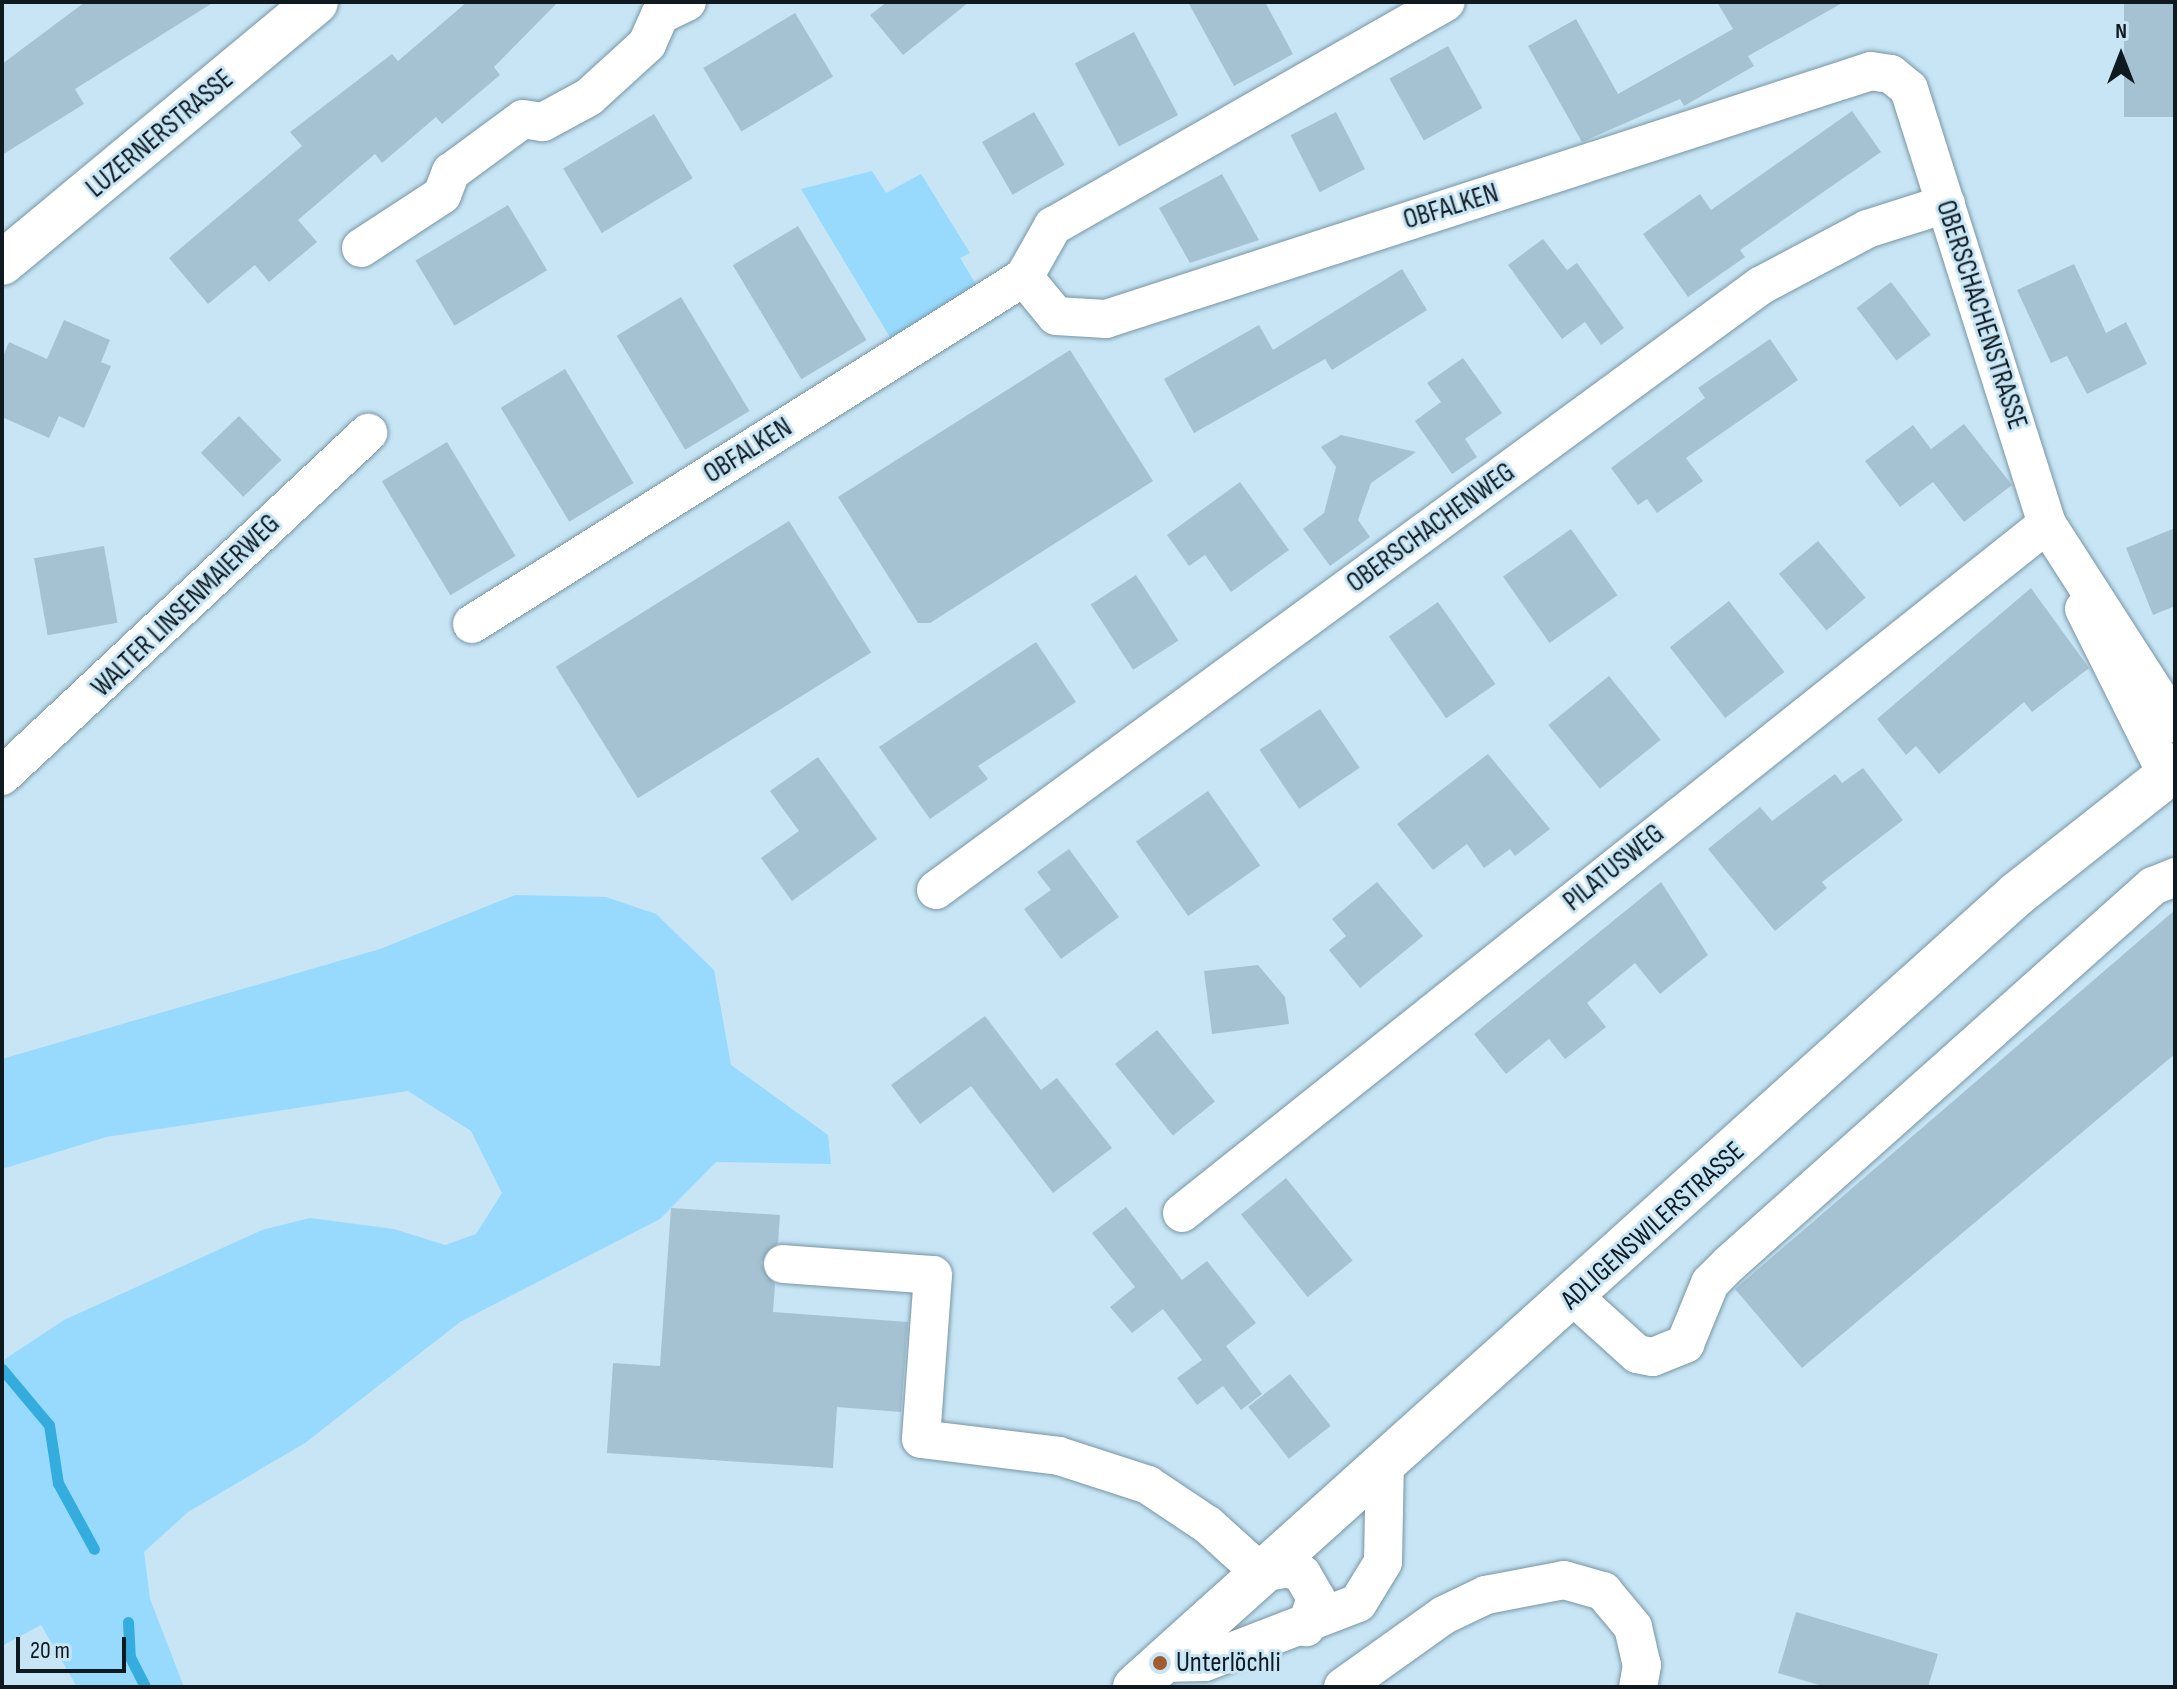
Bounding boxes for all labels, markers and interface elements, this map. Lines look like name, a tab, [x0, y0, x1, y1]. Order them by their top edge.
north arrow	[2081, 16, 2161, 96]
text: N	[2115, 18, 2127, 45]
street label: LUZERNERSTRASSE	[80, 63, 240, 205]
street label: OBFALKEN	[1400, 177, 1502, 237]
street label: OBERSCHACHENSTRASSE	[1928, 196, 2034, 434]
street label: OBFALKEN	[698, 411, 798, 491]
street label: OBERSCHACHENWEG	[1341, 456, 1521, 600]
street label: WALTER LINSENMAIERWEG	[85, 508, 287, 704]
street label: PILATUSWEG	[1557, 817, 1671, 919]
street label: ADLIGENSWILERSTRASSE	[1554, 1135, 1752, 1317]
scale bar	[20, 1621, 130, 1671]
text: 20 m	[30, 1636, 70, 1665]
place label: Unterlöchli	[1176, 1646, 1281, 1680]
marker: Unterlöchli	[1151, 1654, 1169, 1672]

